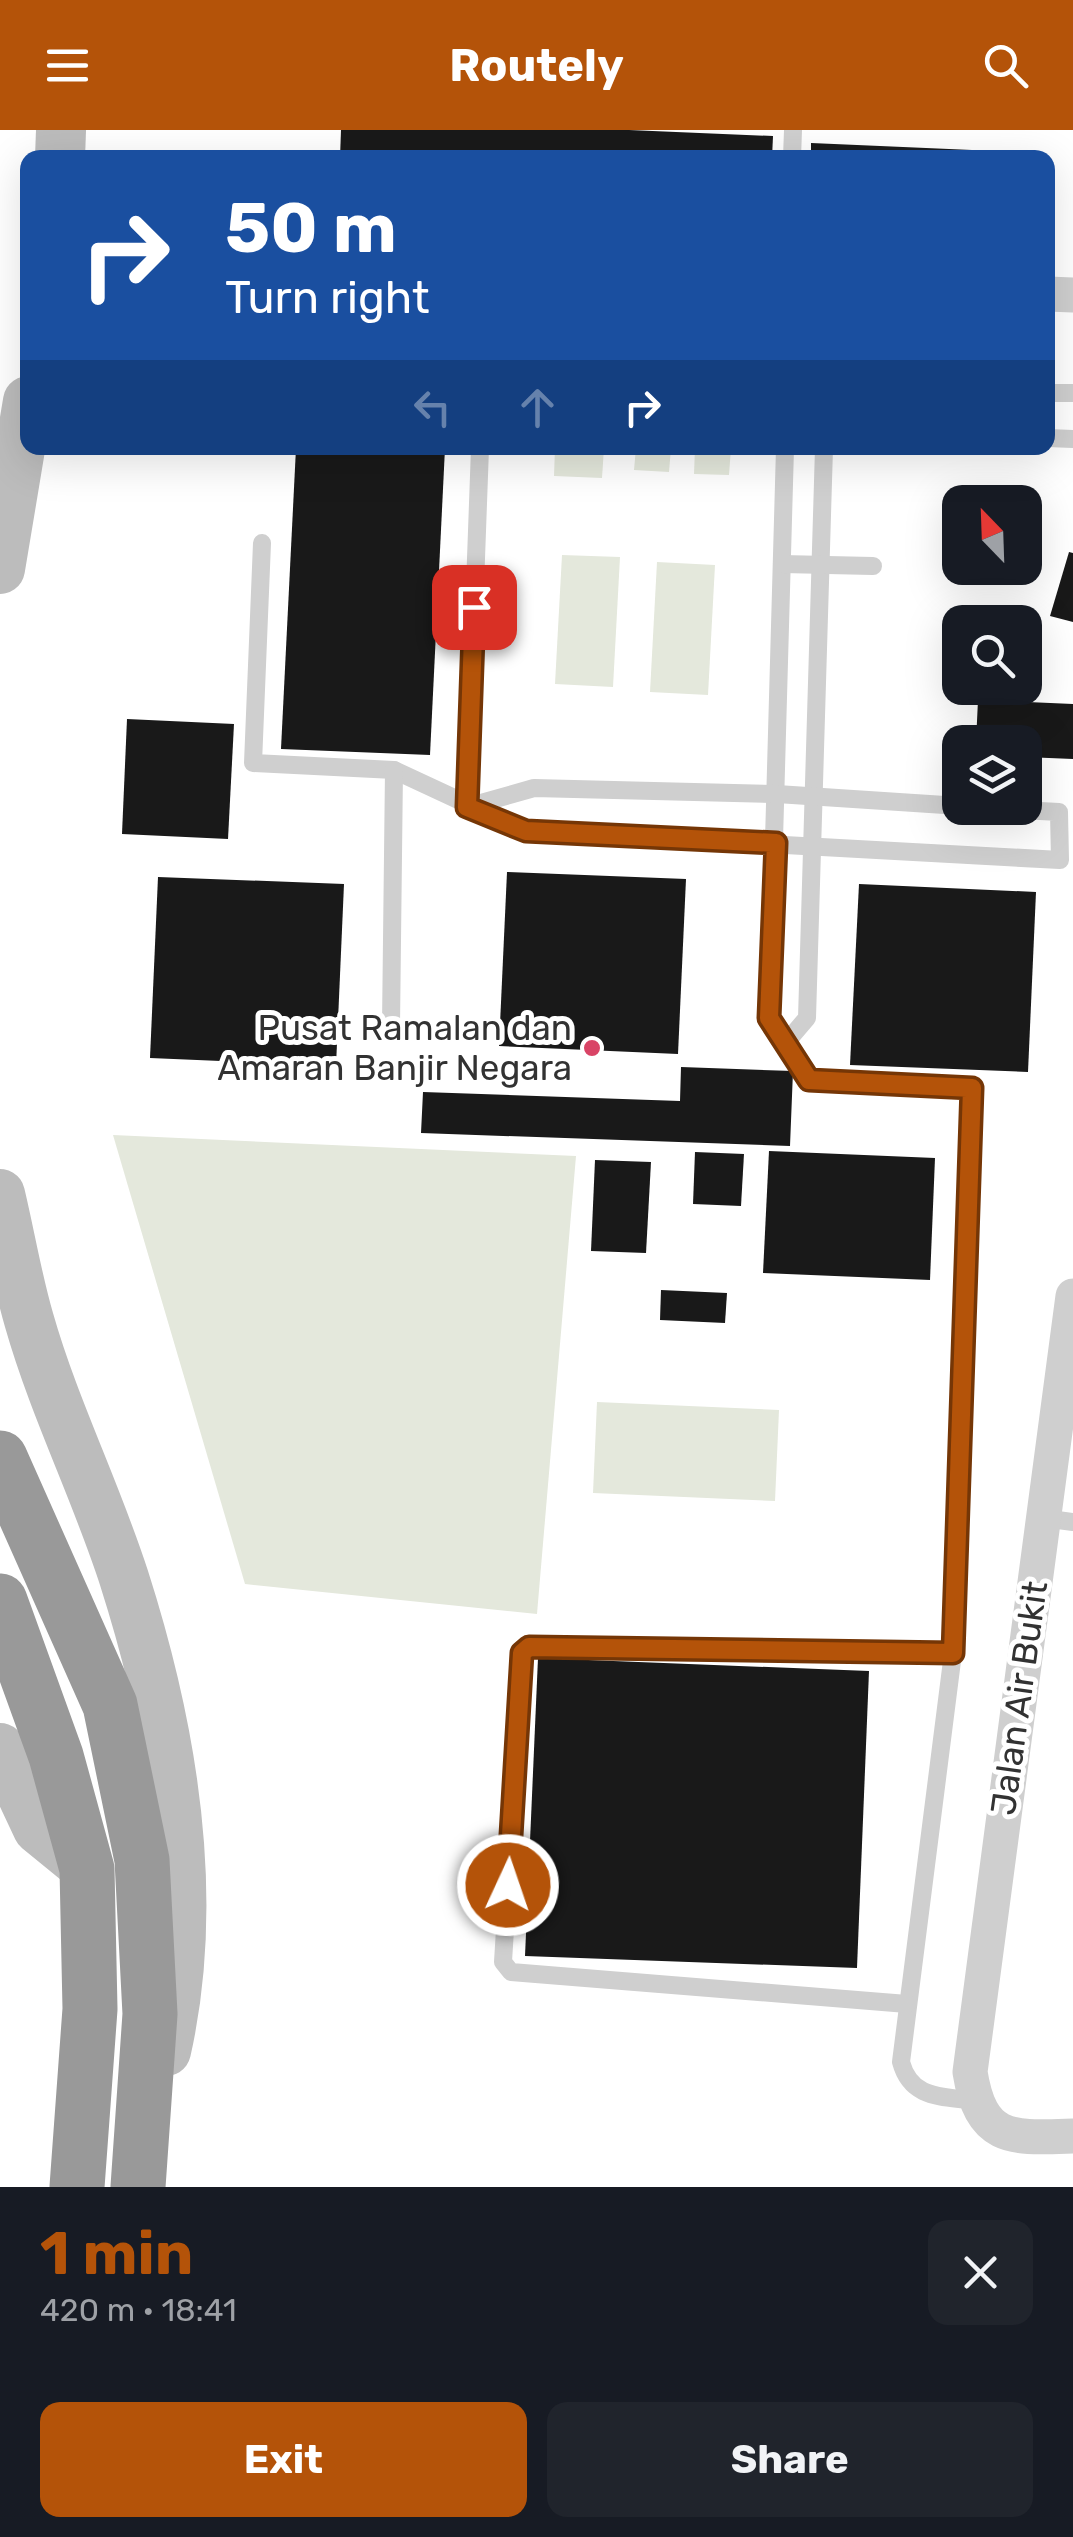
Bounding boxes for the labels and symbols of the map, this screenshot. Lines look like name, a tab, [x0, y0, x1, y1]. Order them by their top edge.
north arrow	[942, 485, 1042, 585]
pin	[432, 565, 517, 650]
place label: Pusat Ramalan dan Amaran Banjir Negara	[217, 1007, 572, 1089]
marker: Pusat Ramalan dan Amaran Banjir Negara	[581, 1037, 603, 1059]
street label: Jalan Air Bukit	[982, 1578, 1056, 1818]
position arrow	[456, 1833, 560, 1937]

